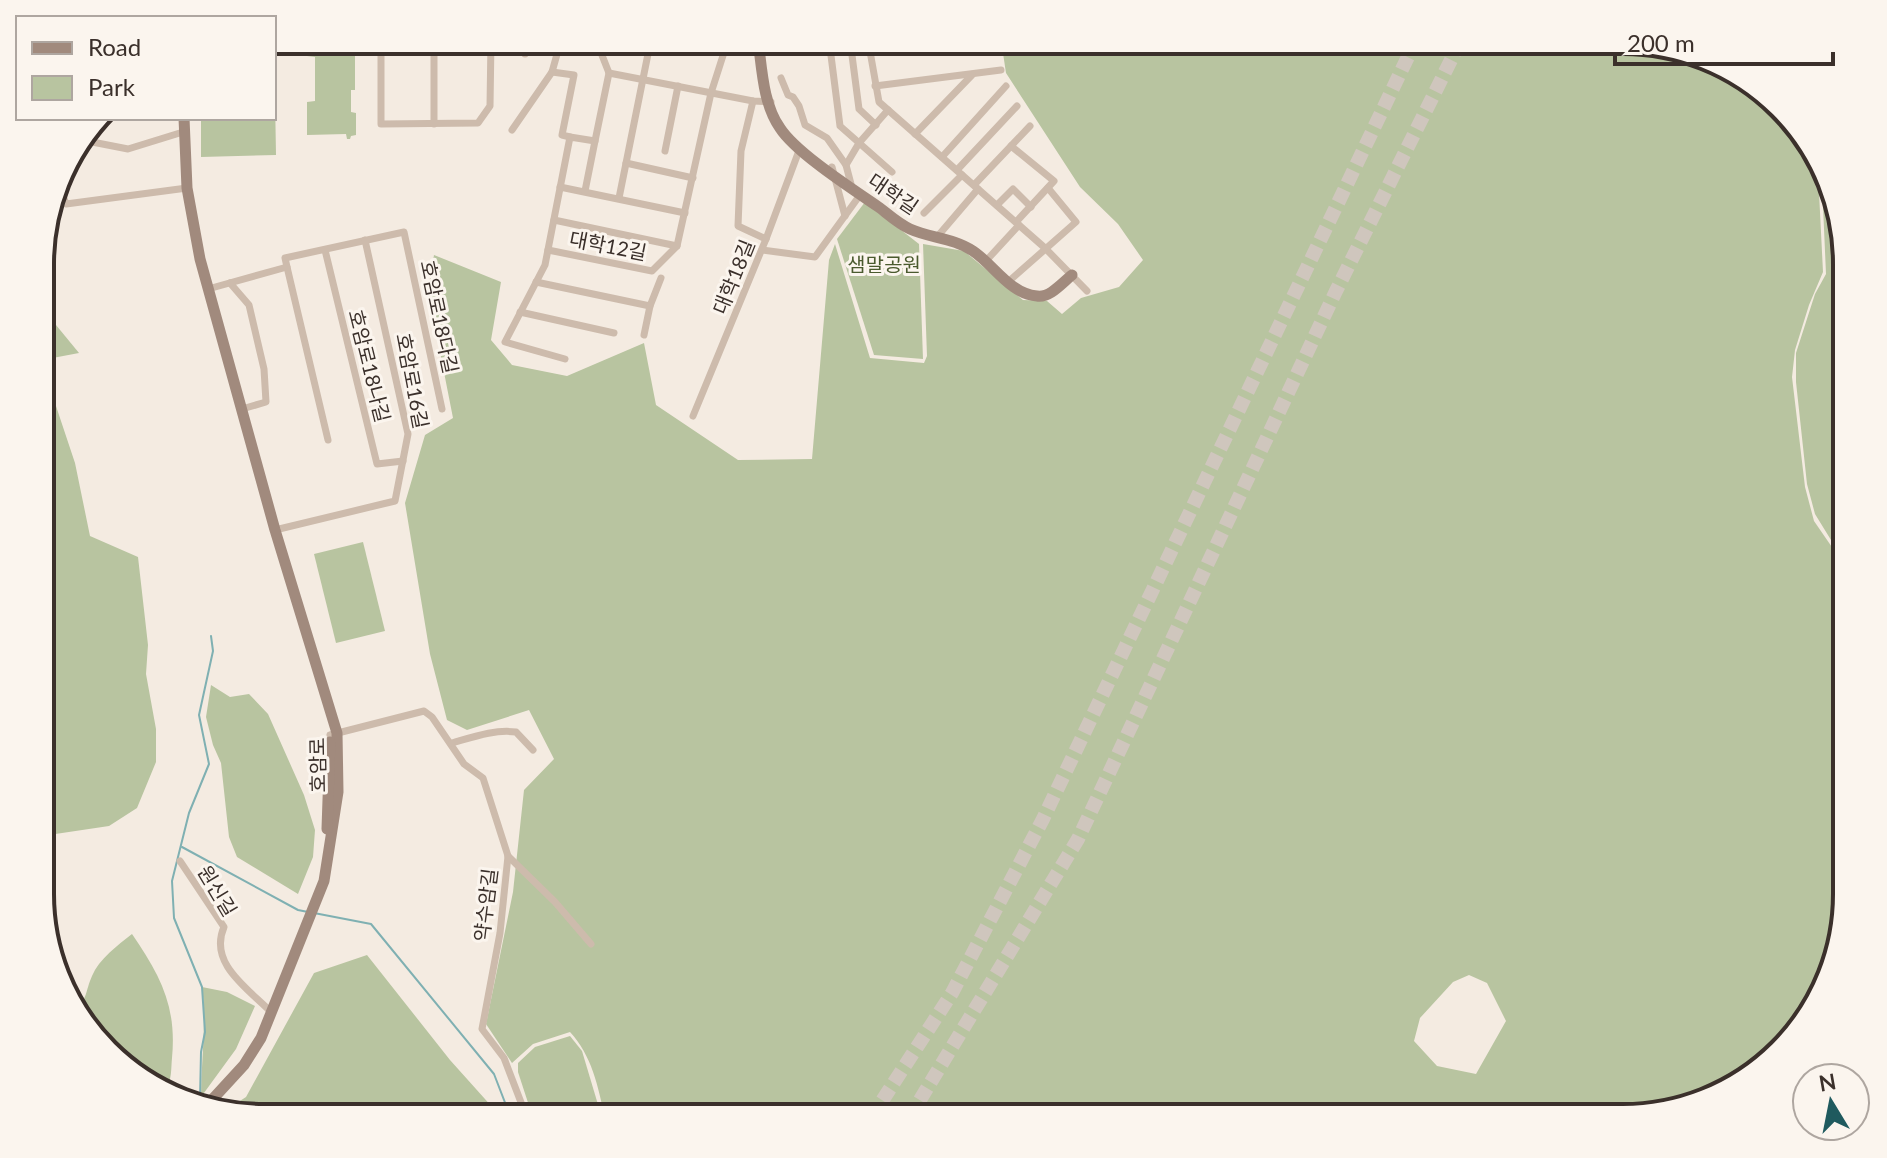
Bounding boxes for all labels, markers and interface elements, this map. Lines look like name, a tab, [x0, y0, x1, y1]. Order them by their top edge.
legend	[16, 16, 276, 120]
scale bar	[1615, 16, 1833, 66]
text: 200 m	[1627, 28, 1695, 57]
text: Road	[88, 32, 141, 61]
text: Park	[88, 72, 136, 101]
street label: 대학길	[864, 168, 923, 219]
street label: 대학12길	[567, 226, 649, 264]
street label: 대학18길	[707, 236, 759, 317]
park label: 샘말공원	[847, 252, 921, 276]
street label: 호암로18다길	[416, 258, 464, 376]
street label: 호암로18나길	[344, 307, 396, 425]
street label: 호암로16길	[392, 331, 434, 431]
street label: 호암로	[305, 737, 329, 793]
street label: 원신길	[193, 861, 242, 920]
street label: 약수암길	[469, 867, 501, 943]
north arrow	[1791, 1062, 1871, 1142]
text: N	[1817, 1067, 1838, 1097]

